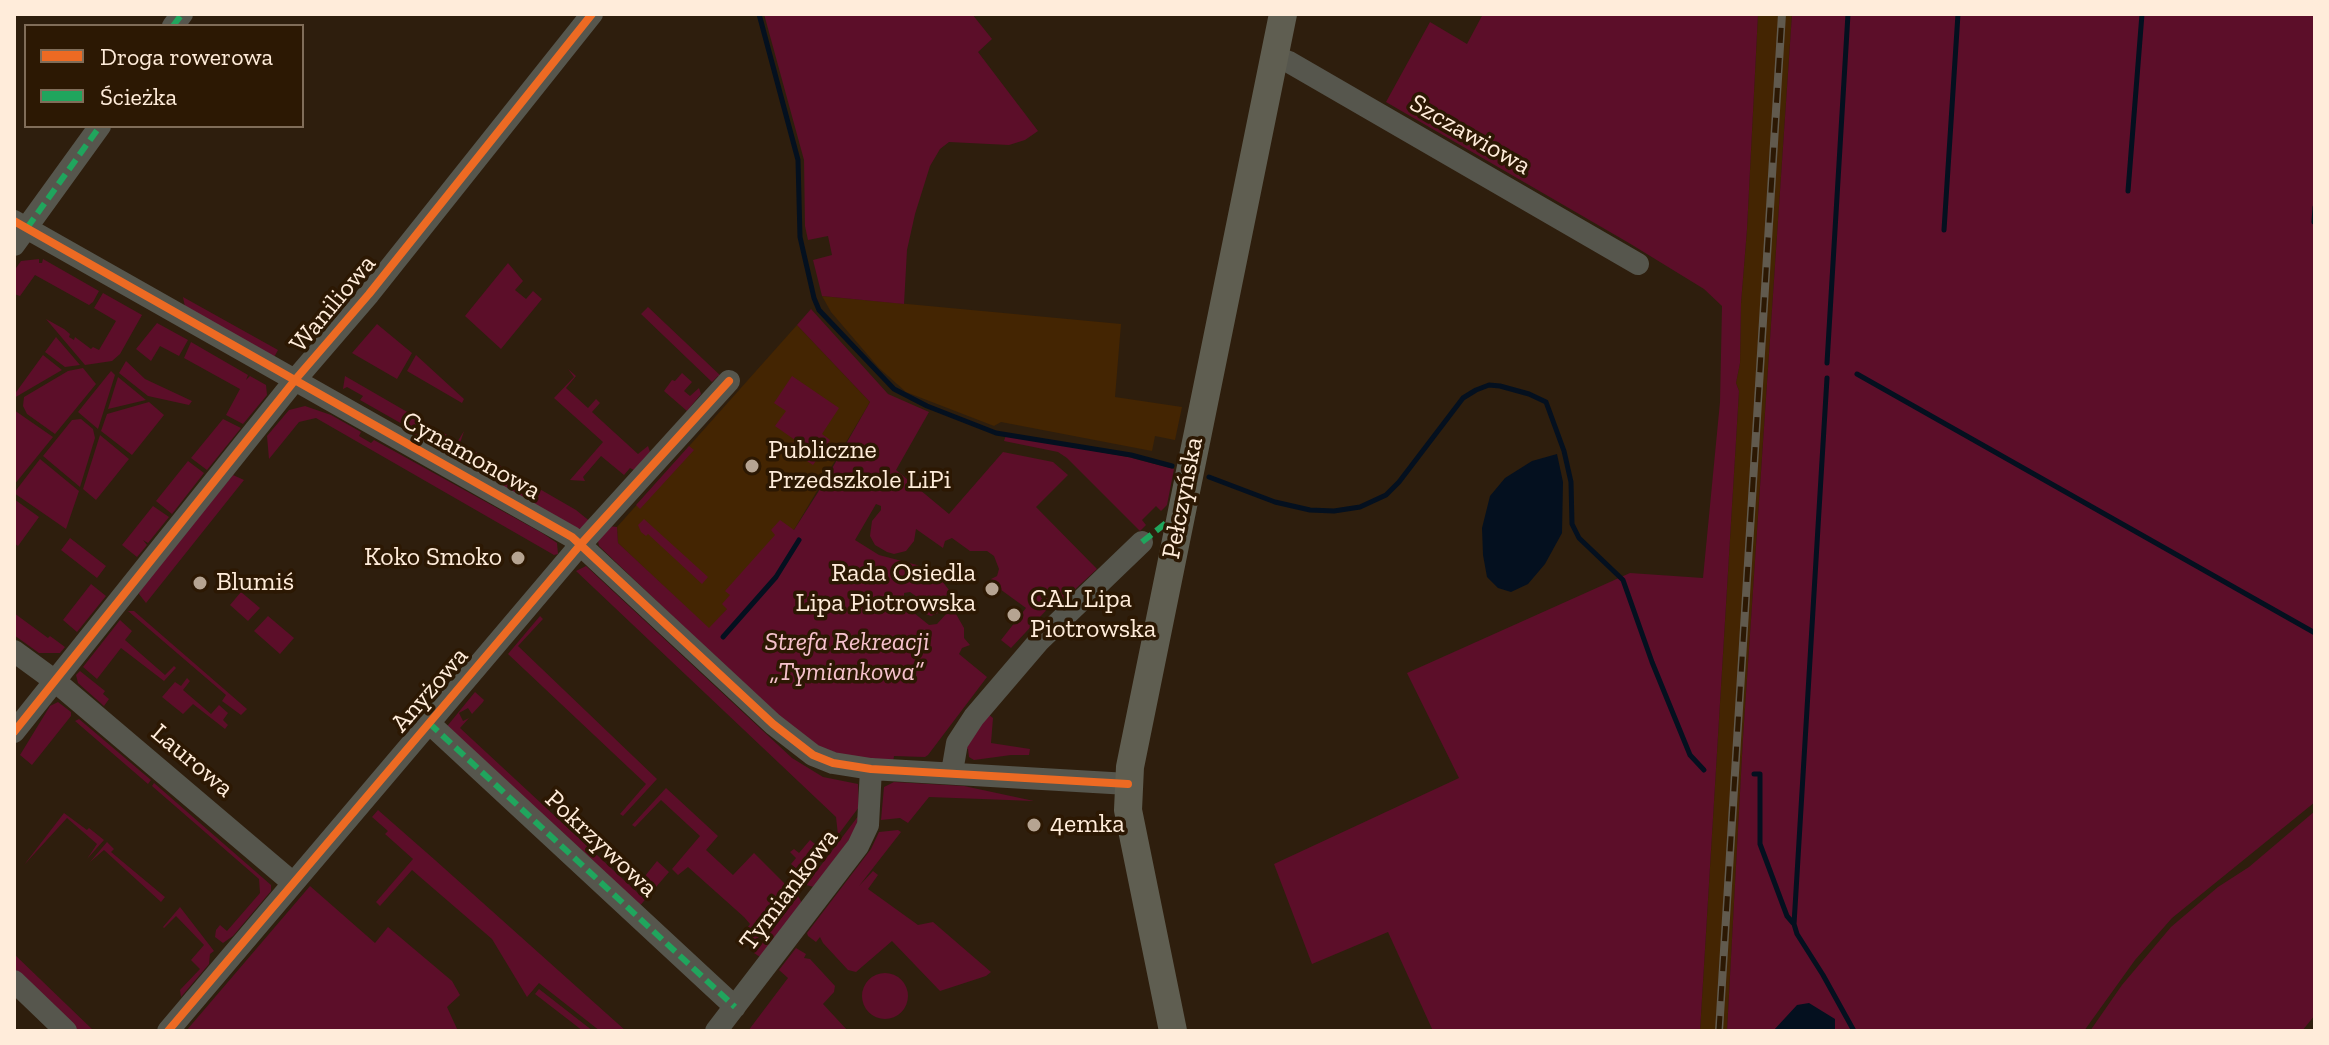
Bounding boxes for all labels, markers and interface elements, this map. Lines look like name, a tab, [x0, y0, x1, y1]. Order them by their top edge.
legend	[24, 24, 304, 128]
text: Droga rowerowa	[100, 42, 273, 71]
text: Ścieżka	[100, 82, 177, 111]
street label: Szczawiowa	[1404, 88, 1536, 182]
street label: Waniliowa	[283, 249, 383, 359]
street label: Cynamonowa	[396, 405, 546, 507]
place label: Publiczne Przedszkole LiPi	[768, 435, 951, 496]
street label: Pełczyńska	[1156, 435, 1210, 561]
marker: Publiczne Przedszkole LiPi	[743, 457, 761, 475]
place label: Koko Smoko	[364, 542, 502, 574]
marker: Koko Smoko	[509, 549, 527, 567]
place label: Rada Osiedla Lipa Piotrowska	[796, 558, 976, 620]
place label: Blumiś	[216, 567, 294, 599]
marker: Blumiś	[191, 574, 209, 592]
marker: Rada Osiedla Lipa Piotrowska	[983, 580, 1001, 598]
place label: CAL Lipa Piotrowska	[1030, 584, 1156, 646]
marker: CAL Lipa Piotrowska	[1005, 606, 1023, 624]
park label: Strefa Rekreacji „Tymiankowa”	[764, 627, 930, 688]
street label: Anyżowa	[385, 641, 475, 739]
street label: Laurowa	[145, 718, 239, 804]
street label: Pokrzywowa	[538, 784, 664, 904]
place label: 4emka	[1050, 809, 1125, 841]
marker: 4emka	[1025, 816, 1043, 834]
street label: Tymiankowa	[733, 823, 845, 957]

